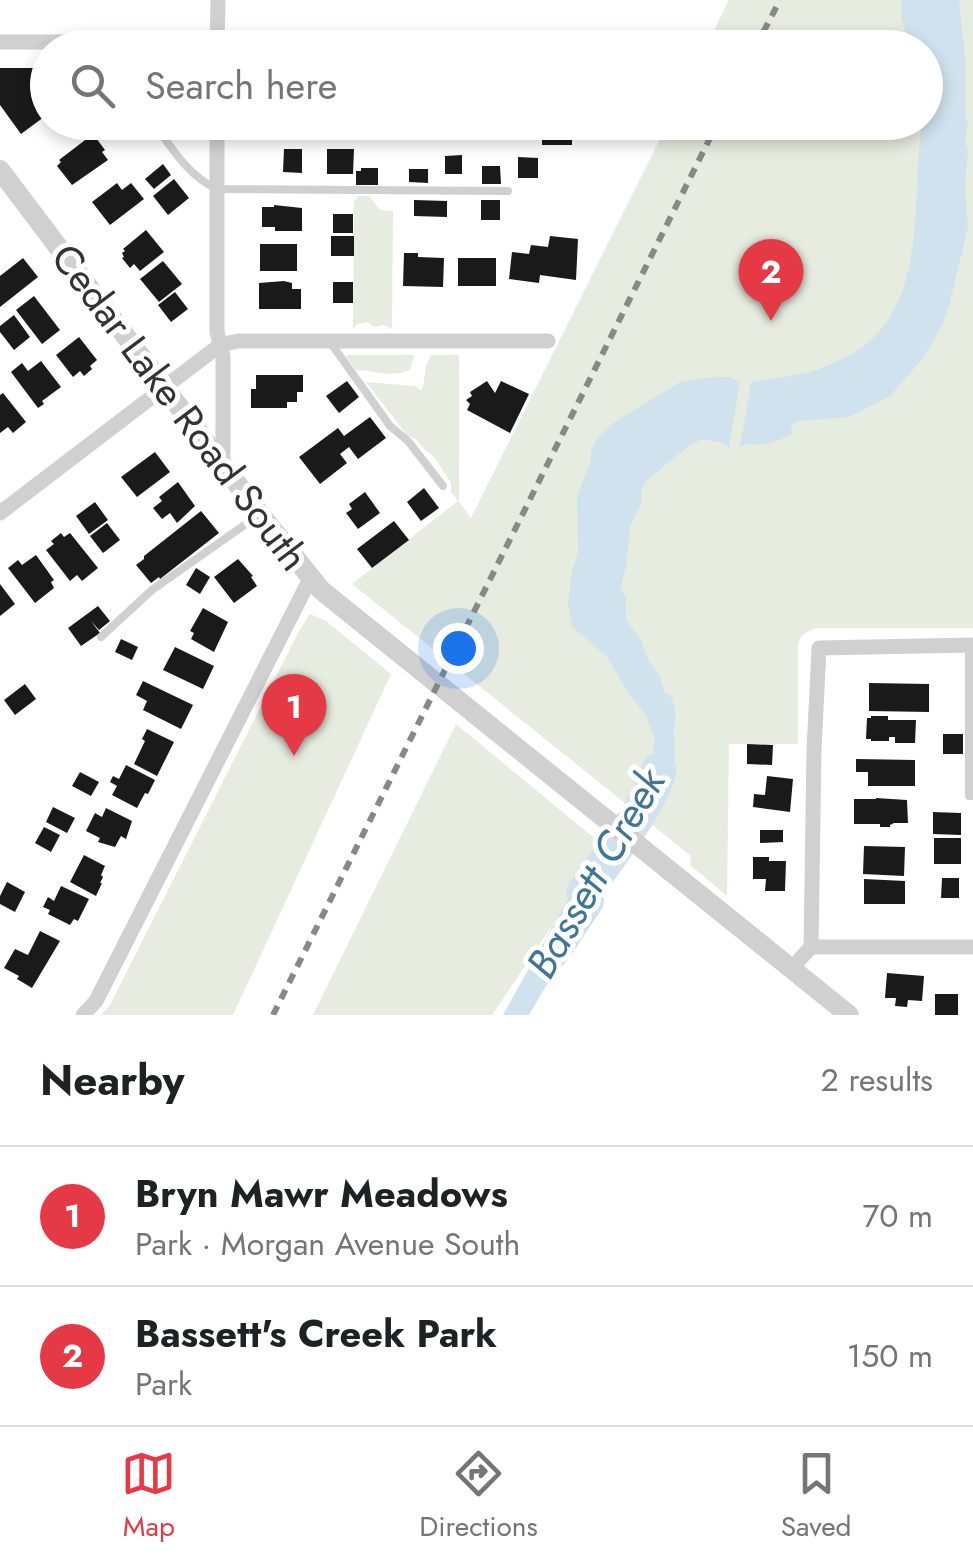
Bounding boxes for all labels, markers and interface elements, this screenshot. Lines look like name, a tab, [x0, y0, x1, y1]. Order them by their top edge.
search box	[30, 30, 943, 140]
icon: search	[65, 58, 120, 113]
text: Search here	[145, 58, 337, 113]
street label: Cedar Lake Road South	[38, 231, 322, 583]
pin: 2	[738, 238, 804, 321]
your location	[433, 623, 484, 674]
pin: 1	[262, 674, 326, 756]
water label: Bassett Creek	[511, 755, 681, 990]
text: Nearby	[40, 1050, 184, 1111]
text: 2 results	[821, 1057, 933, 1103]
text: Bryn Mawr Meadows	[135, 1166, 508, 1221]
text: 1	[64, 1193, 81, 1239]
text: 70 m	[862, 1193, 933, 1239]
text: Park · Morgan Avenue South	[135, 1221, 520, 1267]
text: Bassett's Creek Park	[135, 1306, 497, 1361]
text: 2	[62, 1333, 83, 1379]
text: 150 m	[847, 1333, 933, 1379]
text: Park	[135, 1361, 192, 1407]
tab: Map	[121, 1446, 176, 1547]
tab: Directions	[419, 1446, 538, 1547]
tab: Saved	[781, 1446, 852, 1547]

